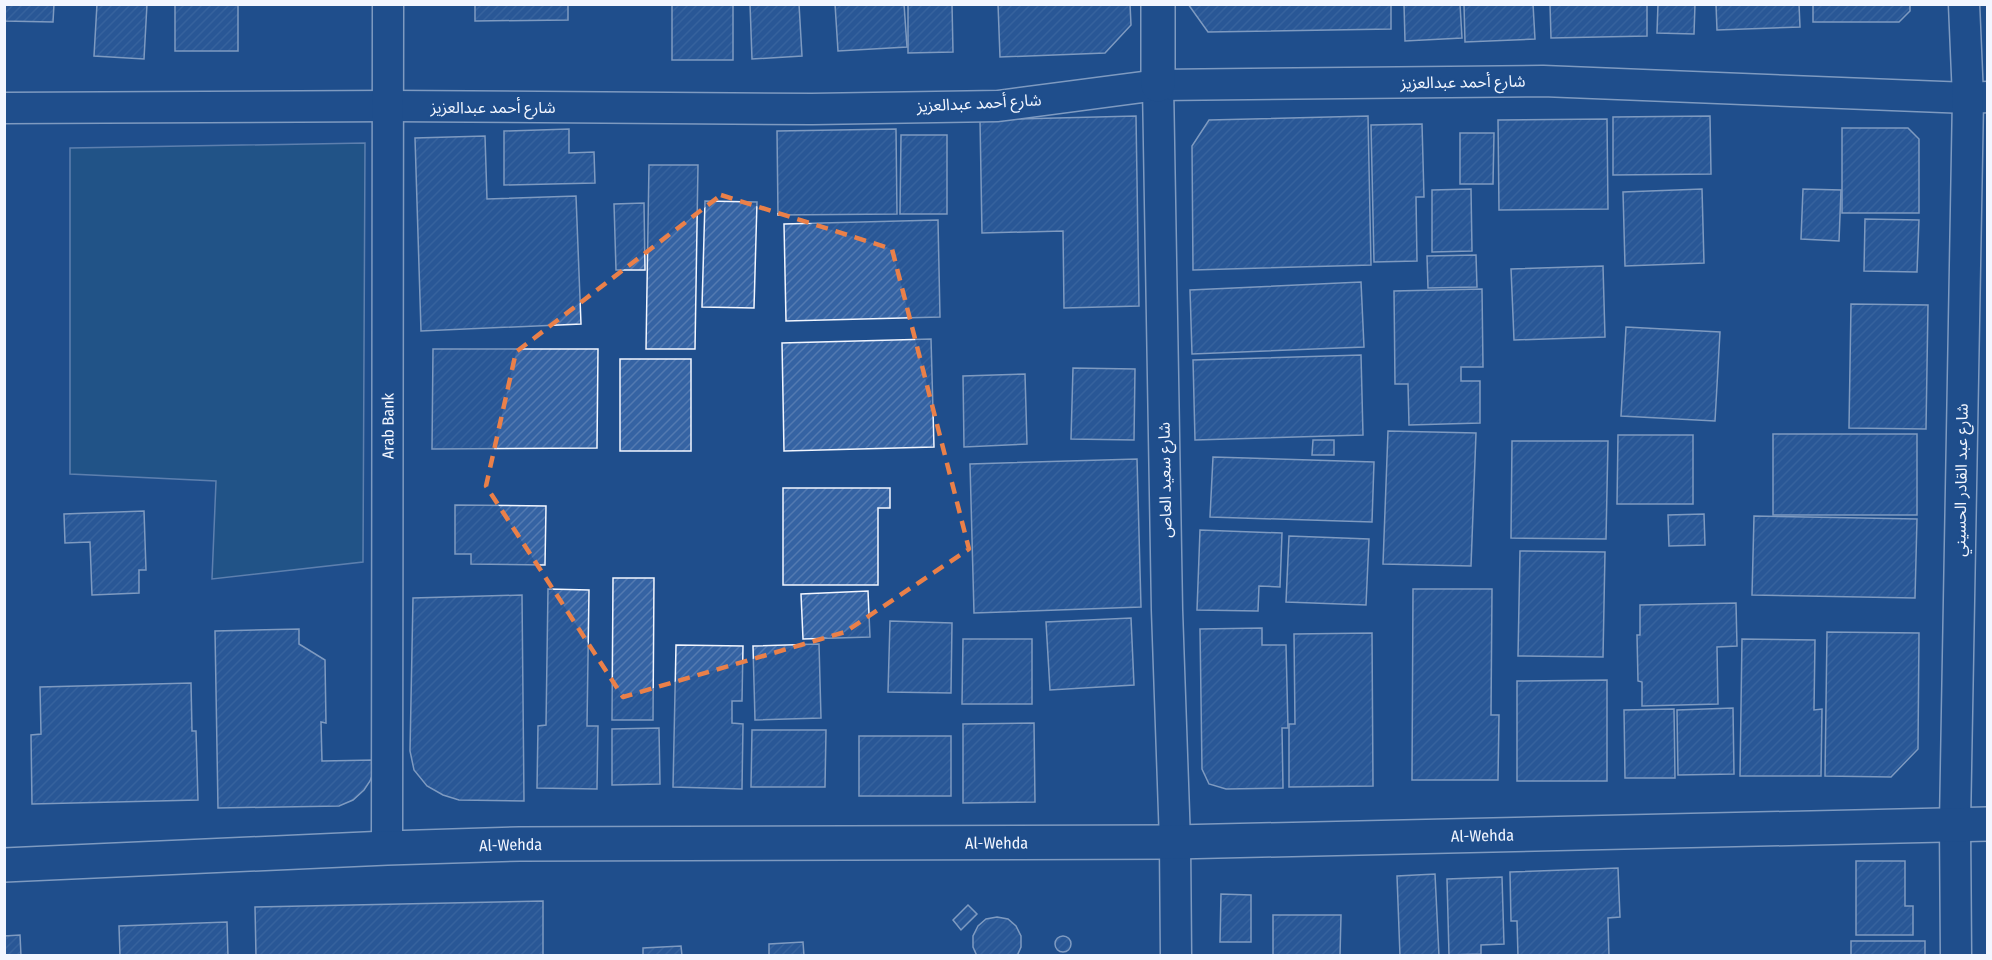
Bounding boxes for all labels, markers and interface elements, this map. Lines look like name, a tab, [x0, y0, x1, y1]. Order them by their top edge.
street label: شارع أحمد عبدالعزيز	[1399, 71, 1526, 96]
street label: شارع أحمد عبدالعزيز	[915, 90, 1042, 119]
street label: شارع أحمد عبدالعزيز	[430, 97, 555, 120]
street label: Arab Bank	[378, 392, 397, 459]
street label: شارع عبد القادر الحسيني	[1950, 403, 1975, 557]
street label: شارع سعيد العاص	[1154, 422, 1179, 538]
street label: Al-Wehda	[1451, 825, 1514, 845]
street label: Al-Wehda	[965, 833, 1028, 852]
street label: Al-Wehda	[479, 834, 542, 855]

